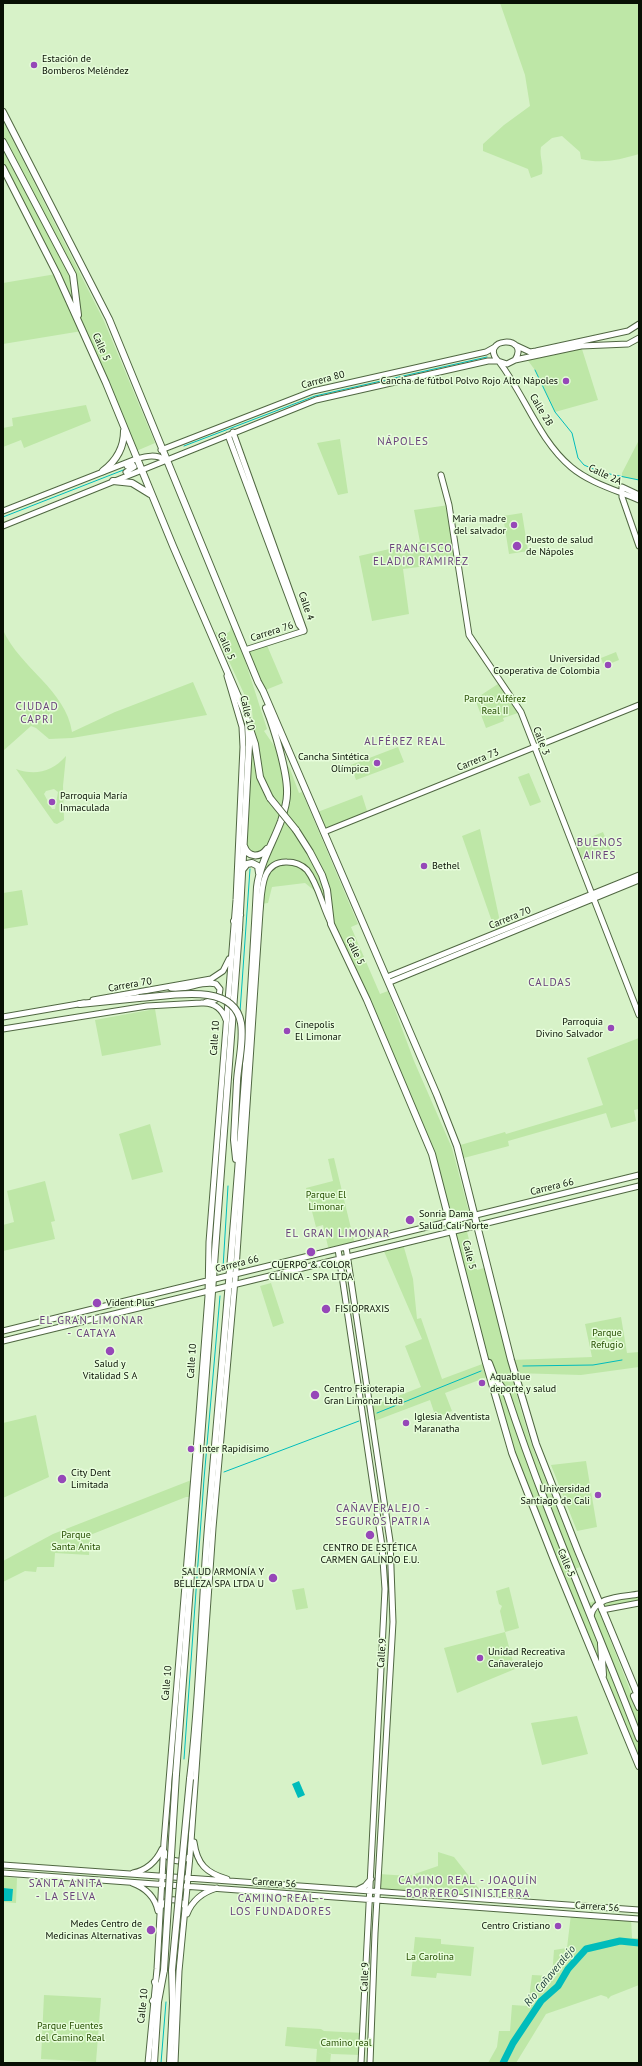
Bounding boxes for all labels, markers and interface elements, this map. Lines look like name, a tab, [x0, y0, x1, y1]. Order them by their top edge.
place label: Estación de Bomberos Meléndez	[42, 53, 129, 76]
marker: Estación de Bomberos Meléndez	[29, 60, 39, 70]
street label: Calle 5	[90, 331, 112, 363]
street label: Carrera 80	[300, 368, 346, 392]
place label: Cancha de fútbol Polvo Rojo Alto Nápoles	[380, 375, 558, 387]
marker: Cancha de fútbol Polvo Rojo Alto Nápoles	[561, 376, 571, 386]
street label: Calle 2B	[527, 392, 555, 428]
district label: NÁPOLES	[377, 435, 429, 449]
street label: Calle 2A	[586, 462, 624, 488]
place label: Maria madre del salvador	[452, 513, 506, 536]
marker: Maria madre del salvador	[509, 520, 519, 530]
place label: Puesto de salud de Nápoles	[526, 534, 593, 558]
marker: Puesto de salud de Nápoles	[511, 540, 523, 552]
district label: FRANCISCO ELADIO RAMIREZ	[373, 542, 469, 568]
street label: Calle 4	[296, 590, 316, 622]
street label: Carrera 76	[249, 619, 295, 645]
street label: Calle 5	[215, 630, 237, 662]
place label: Universidad Cooperativa de Colombia	[493, 653, 600, 676]
marker: Universidad Cooperativa de Colombia	[603, 660, 613, 670]
park label: Parque Alférez Real II	[464, 693, 526, 716]
street label: Calle 10	[237, 695, 257, 731]
district label: CIUDAD CAPRI	[15, 700, 59, 726]
street label: Calle 3	[530, 725, 552, 757]
district label: ALFÉREZ REAL	[364, 735, 446, 749]
street label: Carrera 73	[455, 746, 501, 774]
place label: Cancha Sintética Olímpica	[298, 751, 369, 774]
marker: Cancha Sintética Olímpica	[372, 758, 382, 768]
place label: Parroquia María Inmaculada	[60, 790, 127, 814]
marker: Parroquia María Inmaculada	[47, 797, 57, 807]
district label: BUENOS AIRES	[577, 836, 623, 862]
place label: Bethel	[432, 860, 460, 872]
marker: Bethel	[419, 861, 429, 871]
street label: Carrera 70	[487, 904, 533, 932]
street label: Calle 5	[343, 935, 367, 967]
street label: Carrera 70	[107, 975, 153, 995]
district label: CALDAS	[528, 976, 572, 990]
place label: Parroquia Divino Salvador	[536, 1016, 603, 1040]
place label: Cinepolis El Limonar	[295, 1019, 341, 1042]
street label: Calle 10	[208, 1020, 222, 1056]
marker: Parroquia Divino Salvador	[606, 1023, 616, 1033]
marker: Cinepolis El Limonar	[282, 1026, 292, 1036]
street label: Carrera 66	[529, 1176, 575, 1198]
park label: Parque El Limonar	[306, 1189, 346, 1212]
place label: Sonria Dama Salud Cali Norte	[419, 1208, 489, 1232]
marker: Sonria Dama Salud Cali Norte	[404, 1214, 416, 1226]
district label: EL GRAN LIMONAR	[286, 1227, 390, 1241]
street label: Calle 5	[460, 1239, 478, 1271]
marker: CUERPO & COLOR CLÍNICA - SPA LTDA	[305, 1246, 317, 1258]
street label: Carrera 66	[214, 1253, 260, 1275]
place label: CUERPO & COLOR CLÍNICA - SPA LTDA	[269, 1259, 353, 1282]
marker: Vident Plus	[91, 1297, 103, 1309]
place label: Vident Plus	[106, 1297, 154, 1309]
marker: FISIOPRAXIS	[320, 1303, 332, 1315]
place label: FISIOPRAXIS	[335, 1303, 389, 1315]
district label: EL GRAN LIMONAR - CATAYA	[40, 1314, 144, 1340]
park label: Parque Refugio	[591, 1327, 623, 1350]
street label: Calle 10	[185, 1343, 199, 1379]
marker: Salud y Vitalidad S A	[104, 1345, 116, 1357]
place label: Salud y Vitalidad S A	[83, 1358, 137, 1382]
place label: Aquablue deporte y salud	[490, 1371, 556, 1394]
marker: Aquablue deporte y salud	[477, 1378, 487, 1388]
place label: Centro Fisioterapia Gran Limonar Ltda	[324, 1383, 405, 1406]
marker: Centro Fisioterapia Gran Limonar Ltda	[309, 1389, 321, 1401]
place label: Iglesia Adventista Maranatha	[414, 1411, 490, 1434]
marker: Iglesia Adventista Maranatha	[401, 1418, 411, 1428]
place label: Inter Rapidísimo	[199, 1443, 269, 1455]
marker: Inter Rapidísimo	[186, 1444, 196, 1454]
place label: City Dent Limitada	[71, 1467, 111, 1490]
marker: City Dent Limitada	[56, 1473, 68, 1485]
place label: Universidad Santiago de Cali	[521, 1483, 590, 1506]
marker: Universidad Santiago de Cali	[593, 1490, 603, 1500]
district label: CAÑAVERALEJO - SEGUROS PATRIA	[335, 1502, 431, 1528]
park label: Parque Santa Anita	[51, 1529, 101, 1552]
marker: CENTRO DE ESTÉTICA CARMEN GALINDO E.U.	[364, 1529, 376, 1541]
place label: CENTRO DE ESTÉTICA CARMEN GALINDO E.U.	[321, 1542, 419, 1566]
street label: Calle 5	[555, 1547, 577, 1579]
place label: SALUD ARMONÍA Y BELLEZA SPA LTDA U	[174, 1566, 264, 1590]
marker: SALUD ARMONÍA Y BELLEZA SPA LTDA U	[267, 1572, 279, 1584]
street label: Calle 9	[375, 1638, 389, 1668]
place label: Unidad Recreativa Cañaveralejo	[488, 1646, 565, 1670]
marker: Unidad Recreativa Cañaveralejo	[475, 1653, 485, 1663]
street label: Calle 10	[159, 1665, 175, 1701]
district label: CAMINO REAL - JOAQUÍN BORRERO SINISTERRA	[398, 1874, 538, 1900]
street label: Carrera 56	[251, 1875, 297, 1891]
district label: SANTA ANITA - LA SELVA	[29, 1877, 103, 1903]
district label: CAMINO REAL - LOS FUNDADORES	[230, 1892, 332, 1918]
street label: Carrera 56	[574, 1899, 620, 1915]
place label: Medes Centro de Medicinas Alternativas	[45, 1918, 142, 1942]
place label: Centro Cristiano	[482, 1920, 550, 1932]
marker: Centro Cristiano	[553, 1921, 563, 1931]
marker: Medes Centro de Medicinas Alternativas	[145, 1924, 157, 1936]
water label: Río Cañaveralejo	[521, 1943, 579, 2009]
park label: La Carolina	[406, 1951, 454, 1963]
street label: Calle 9	[358, 1962, 372, 1992]
street label: Calle 10	[135, 1988, 151, 2024]
park label: Parque Fuentes del Camino Real	[35, 2020, 105, 2044]
park label: Camino real	[320, 2037, 372, 2049]

